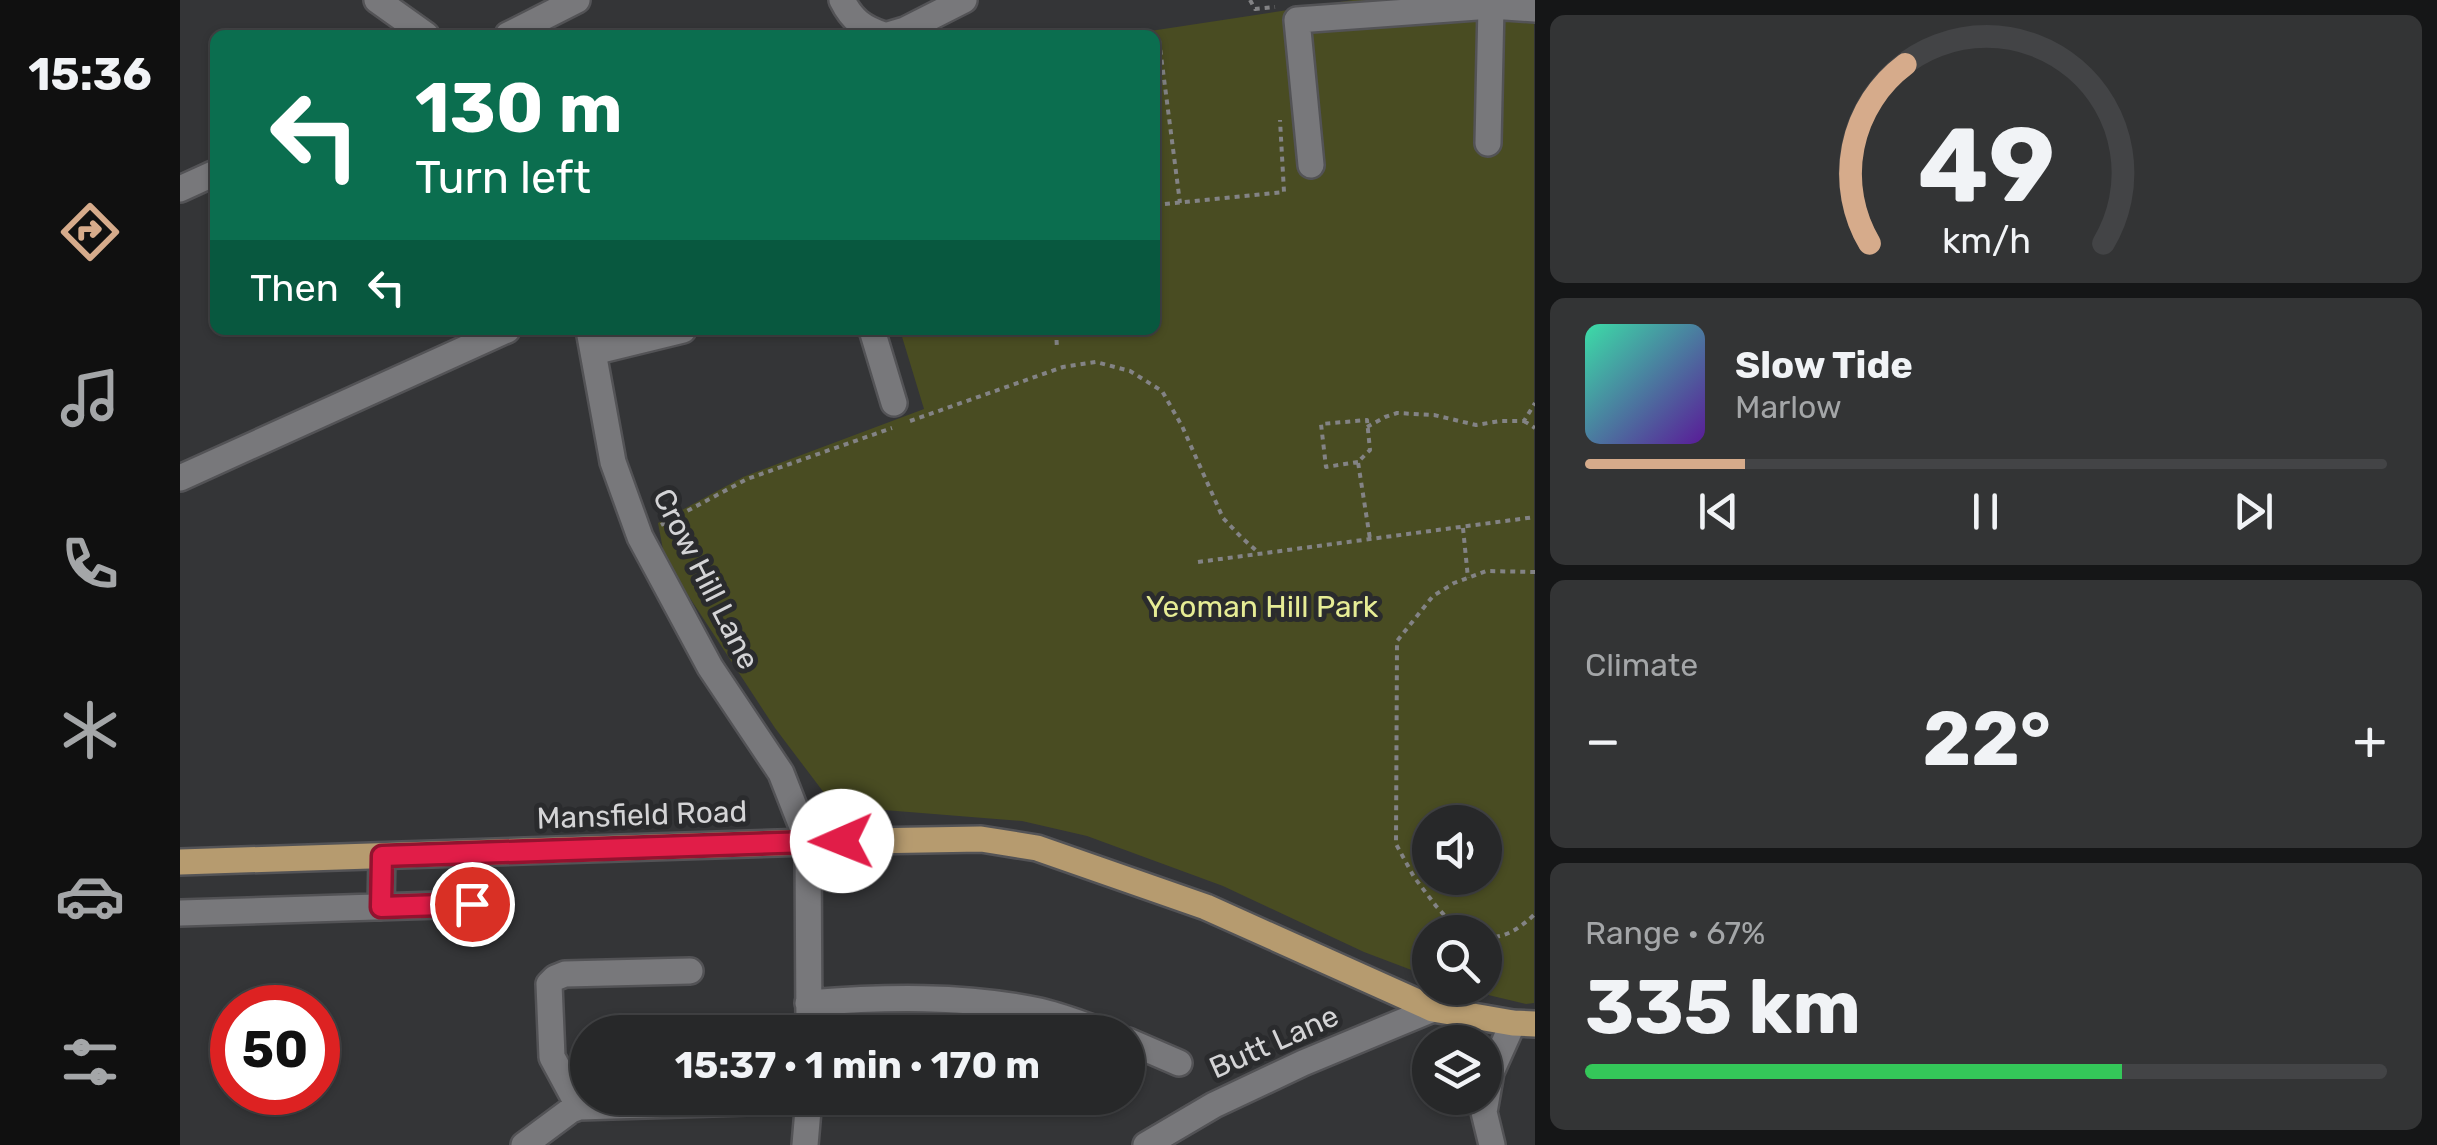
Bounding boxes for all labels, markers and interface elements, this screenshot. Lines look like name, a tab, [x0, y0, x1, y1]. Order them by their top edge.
text: 15:36	[28, 48, 152, 101]
text: 130 m	[415, 67, 623, 150]
icon: left	[250, 70, 380, 200]
text: 49	[1917, 104, 2055, 227]
text: Turn left	[415, 151, 591, 204]
icon: directions	[55, 197, 125, 267]
text: km/h	[1941, 220, 2031, 262]
icon: left	[359, 260, 414, 315]
text: Then	[250, 265, 339, 311]
text: Slow Tide	[1735, 342, 1913, 388]
icon: music	[55, 363, 125, 433]
text: Marlow	[1735, 388, 1842, 426]
street label: Crow Hill Lane	[645, 483, 767, 675]
icon: previous	[1691, 484, 1746, 539]
icon: pause	[1958, 484, 2013, 539]
icon: next	[2226, 484, 2281, 539]
icon: phone	[55, 529, 125, 599]
park label: Yeoman Hill Park	[1146, 589, 1379, 625]
text: Climate	[1585, 646, 1698, 684]
icon: climate	[55, 695, 125, 765]
text: 22°	[1923, 695, 2051, 784]
text: −	[1585, 708, 1621, 773]
text: +	[2353, 708, 2387, 773]
position arrow	[790, 789, 894, 893]
street label: Mansfield Road	[536, 793, 748, 837]
map controls	[1412, 805, 1502, 1115]
button: sound	[1412, 805, 1502, 895]
icon: car	[55, 861, 125, 931]
pin	[430, 862, 515, 947]
icon: arrive	[445, 877, 500, 932]
text: Range · 67%	[1585, 914, 1765, 952]
button: search	[1412, 915, 1502, 1005]
text: 335 km	[1585, 963, 1861, 1052]
speed limit sign: 50	[210, 985, 340, 1115]
street label: Butt Lane	[1204, 998, 1344, 1086]
button: layers	[1412, 1025, 1502, 1115]
icon: filters	[55, 1027, 125, 1097]
text: 15:37 · 1 min · 170 m	[675, 1042, 1040, 1088]

